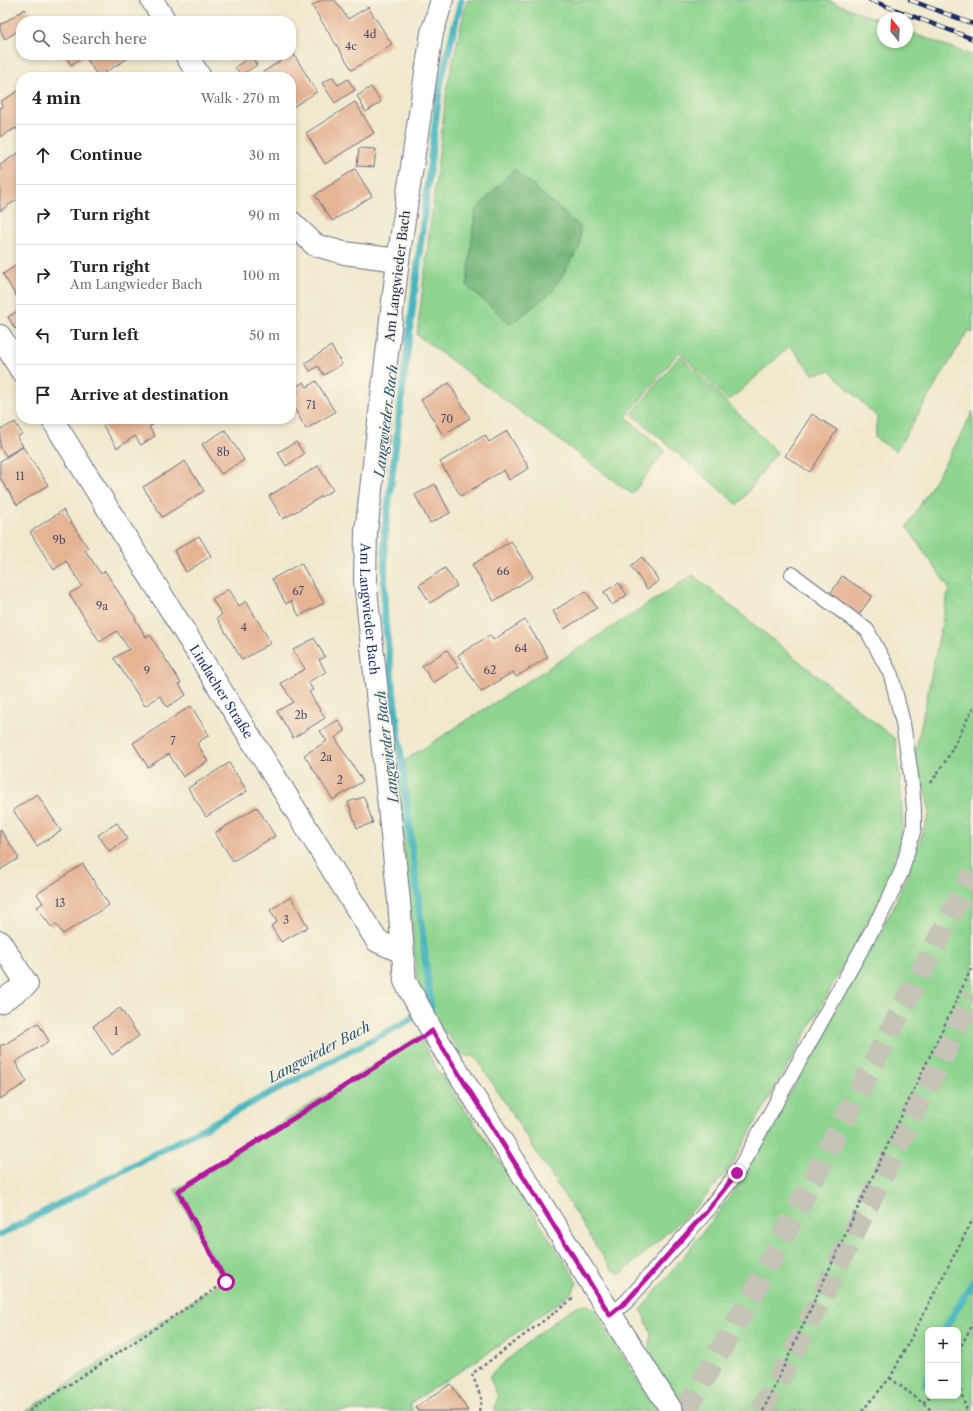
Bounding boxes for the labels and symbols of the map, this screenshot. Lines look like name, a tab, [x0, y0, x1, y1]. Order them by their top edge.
north arrow	[877, 12, 913, 48]
house number: 4d	[363, 27, 377, 41]
house number: 4c	[345, 39, 357, 53]
street label: Am Langwieder Bach	[381, 209, 413, 344]
water label: Langwieder Bach	[370, 364, 402, 479]
house number: 71	[306, 398, 316, 412]
house number: 70	[441, 412, 453, 426]
house number: 8b	[216, 445, 230, 459]
house number: 11	[15, 469, 25, 483]
house number: 9b	[52, 533, 66, 547]
street label: Am Langwieder Bach	[357, 542, 383, 676]
house number: 66	[497, 564, 510, 578]
house number: 67	[292, 584, 304, 598]
house number: 9a	[96, 599, 108, 613]
house number: 4	[241, 620, 247, 634]
house number: 64	[515, 641, 527, 655]
street label: Lindacher Straße	[186, 642, 257, 741]
house number: 62	[484, 663, 496, 677]
house number: 9	[144, 664, 150, 678]
water label: Langwieder Bach	[371, 690, 403, 805]
house number: 2b	[295, 708, 308, 722]
house number: 7	[170, 734, 176, 748]
house number: 2a	[320, 750, 332, 764]
house number: 2	[337, 773, 343, 787]
house number: 13	[55, 896, 65, 910]
house number: 3	[283, 913, 289, 927]
water label: Langwieder Bach	[264, 1017, 373, 1087]
house number: 1	[114, 1024, 119, 1038]
route end	[728, 1164, 746, 1182]
route start	[217, 1273, 235, 1291]

